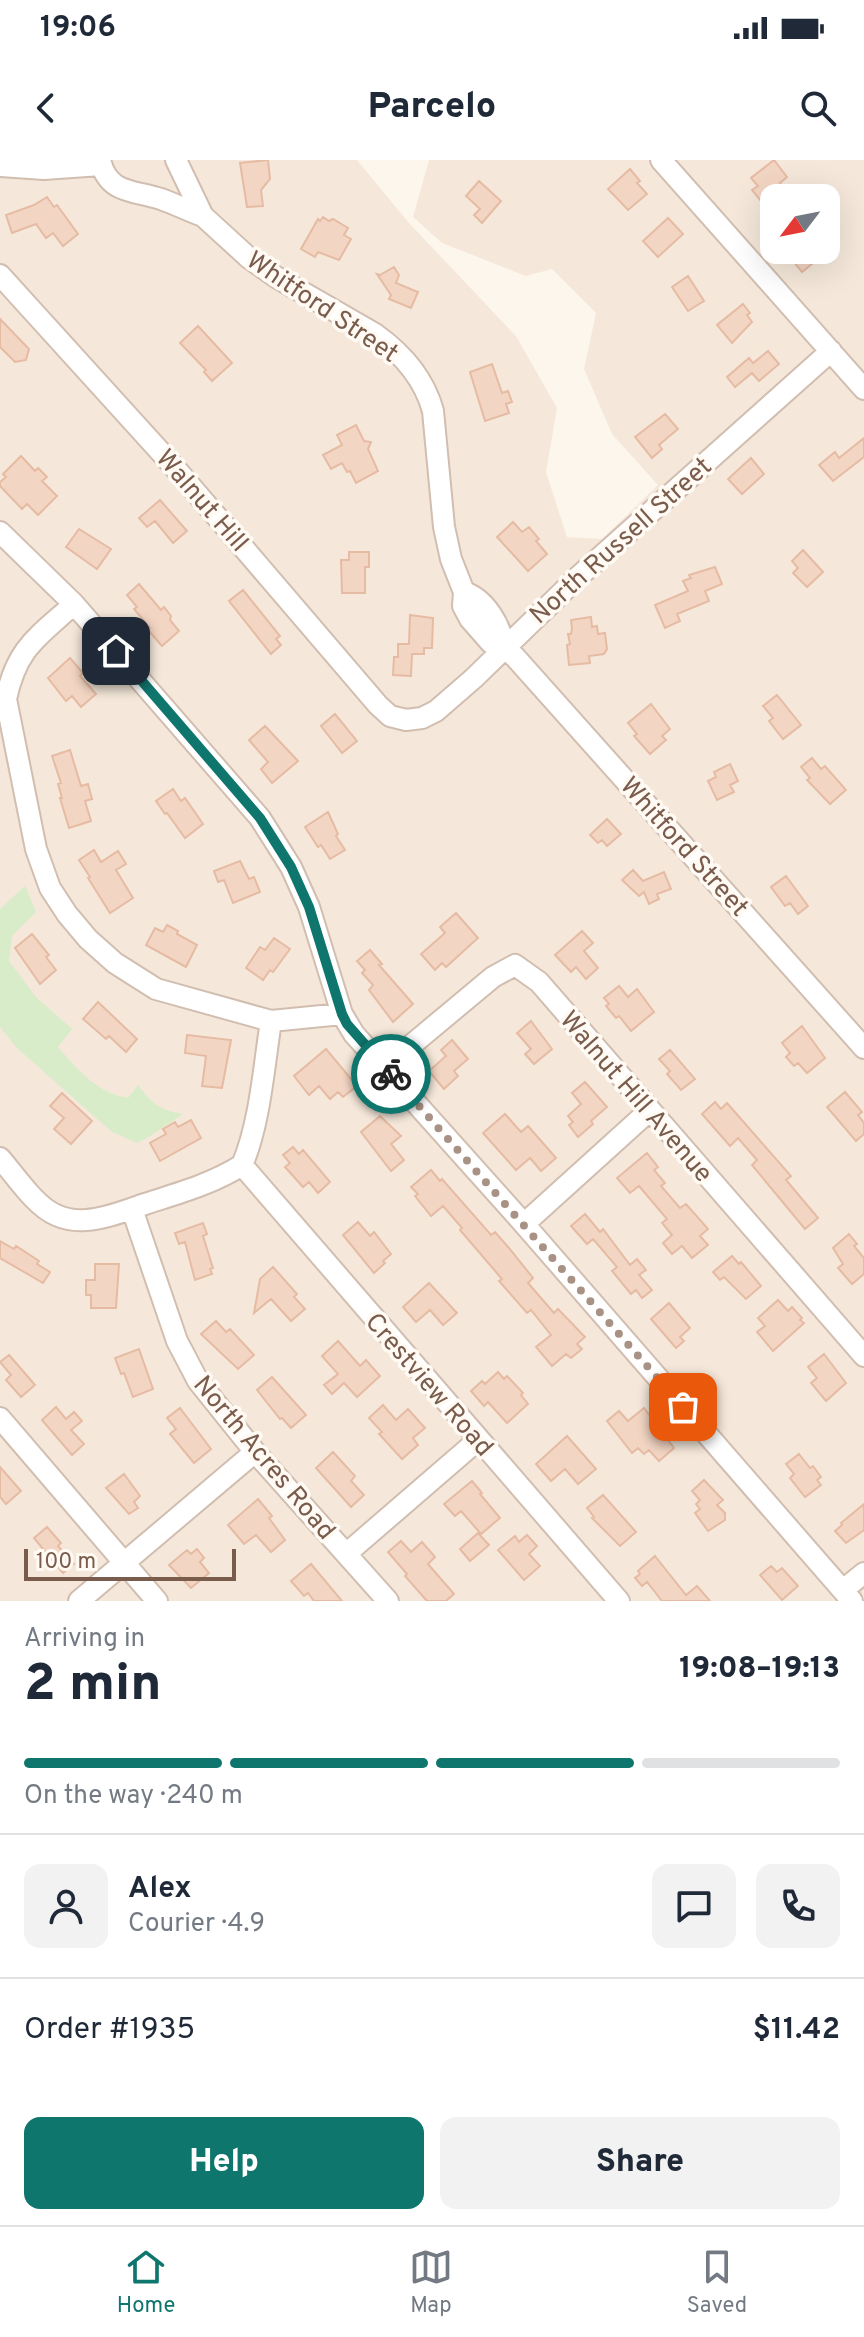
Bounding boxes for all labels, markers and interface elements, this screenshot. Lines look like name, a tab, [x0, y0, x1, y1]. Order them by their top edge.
text: 19:06	[40, 10, 116, 47]
text: Parcelo	[368, 85, 496, 131]
icon: back	[24, 86, 68, 130]
icon: search	[796, 86, 840, 130]
north arrow	[760, 184, 840, 264]
map controls	[760, 184, 840, 264]
street label: Whitford Street	[239, 245, 404, 371]
street label: Walnut Hill	[148, 444, 255, 560]
street label: North Russell Street	[524, 451, 720, 633]
pin	[82, 617, 150, 685]
icon: home	[94, 629, 138, 673]
street label: Whitford Street	[612, 771, 755, 924]
street label: Walnut Hill Avenue	[551, 1005, 719, 1190]
courier	[351, 1034, 431, 1114]
icon: bike	[369, 1052, 413, 1096]
street label: Crestview Road	[357, 1307, 500, 1464]
street label: North Acres Road	[185, 1370, 341, 1548]
pin	[649, 1373, 717, 1441]
icon: bag	[661, 1385, 705, 1429]
scale bar	[24, 1545, 236, 1581]
text: 100 m	[36, 1549, 96, 1576]
text: Arriving in	[24, 1623, 145, 1656]
text: 19:08–19:13	[679, 1651, 840, 1688]
text: 2 min	[24, 1653, 162, 1719]
text: On the way · 240 m	[24, 1780, 243, 1813]
button: person	[24, 1864, 108, 1948]
button: chat	[652, 1864, 736, 1948]
button: phone	[756, 1864, 840, 1948]
text: Alex	[128, 1871, 192, 1908]
text: Courier · 4.9	[128, 1908, 265, 1941]
text: Order #1935	[24, 2012, 195, 2049]
text: $11.42	[753, 2012, 840, 2049]
button: Help	[24, 2117, 424, 2209]
button: Share	[440, 2117, 840, 2209]
tab: Home	[117, 2245, 175, 2320]
tab: Map	[409, 2245, 453, 2320]
tab: Saved	[687, 2245, 747, 2320]

